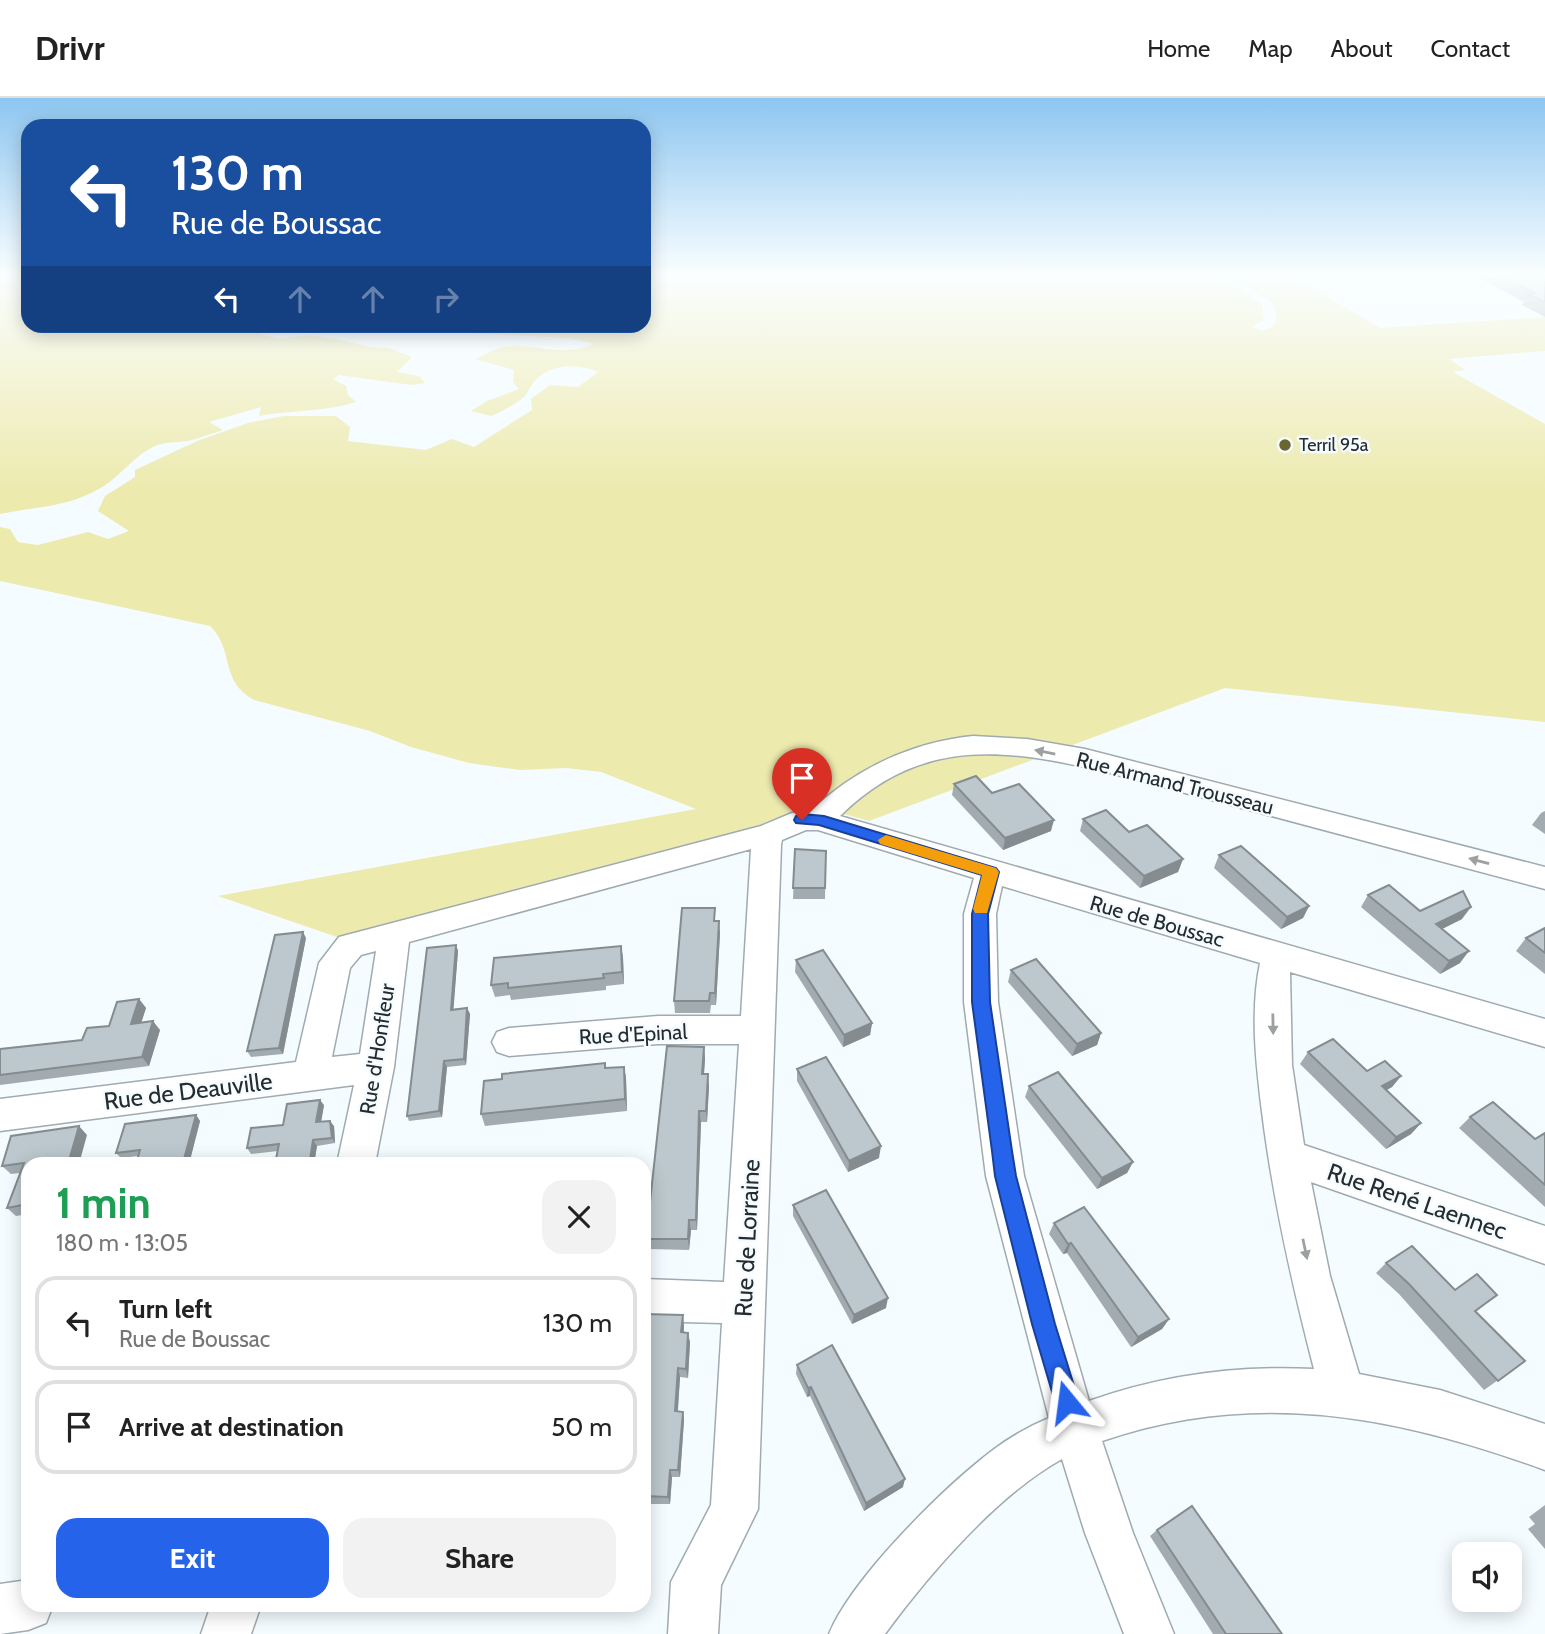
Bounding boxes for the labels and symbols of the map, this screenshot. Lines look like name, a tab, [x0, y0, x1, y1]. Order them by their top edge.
place label: Terril 95a	[1299, 434, 1369, 456]
marker: Terril 95a	[1277, 437, 1293, 453]
one-way arrow	[1034, 746, 1056, 757]
street label: Rue Armand Trousseau	[1074, 746, 1276, 820]
pin	[772, 748, 832, 820]
one-way arrow	[1468, 855, 1490, 866]
street label: Rue de Boussac	[1087, 890, 1227, 952]
street label: Rue d'Honfleur	[354, 981, 400, 1116]
one-way arrow	[1267, 1013, 1279, 1035]
street label: Rue d'Epinal	[578, 1019, 688, 1049]
street label: Rue de Deauville	[102, 1066, 274, 1116]
street label: Rue René Laennec	[1324, 1157, 1511, 1245]
street label: Rue de Lorraine	[728, 1158, 766, 1318]
one-way arrow	[1299, 1238, 1310, 1260]
position arrow	[1030, 1365, 1104, 1439]

